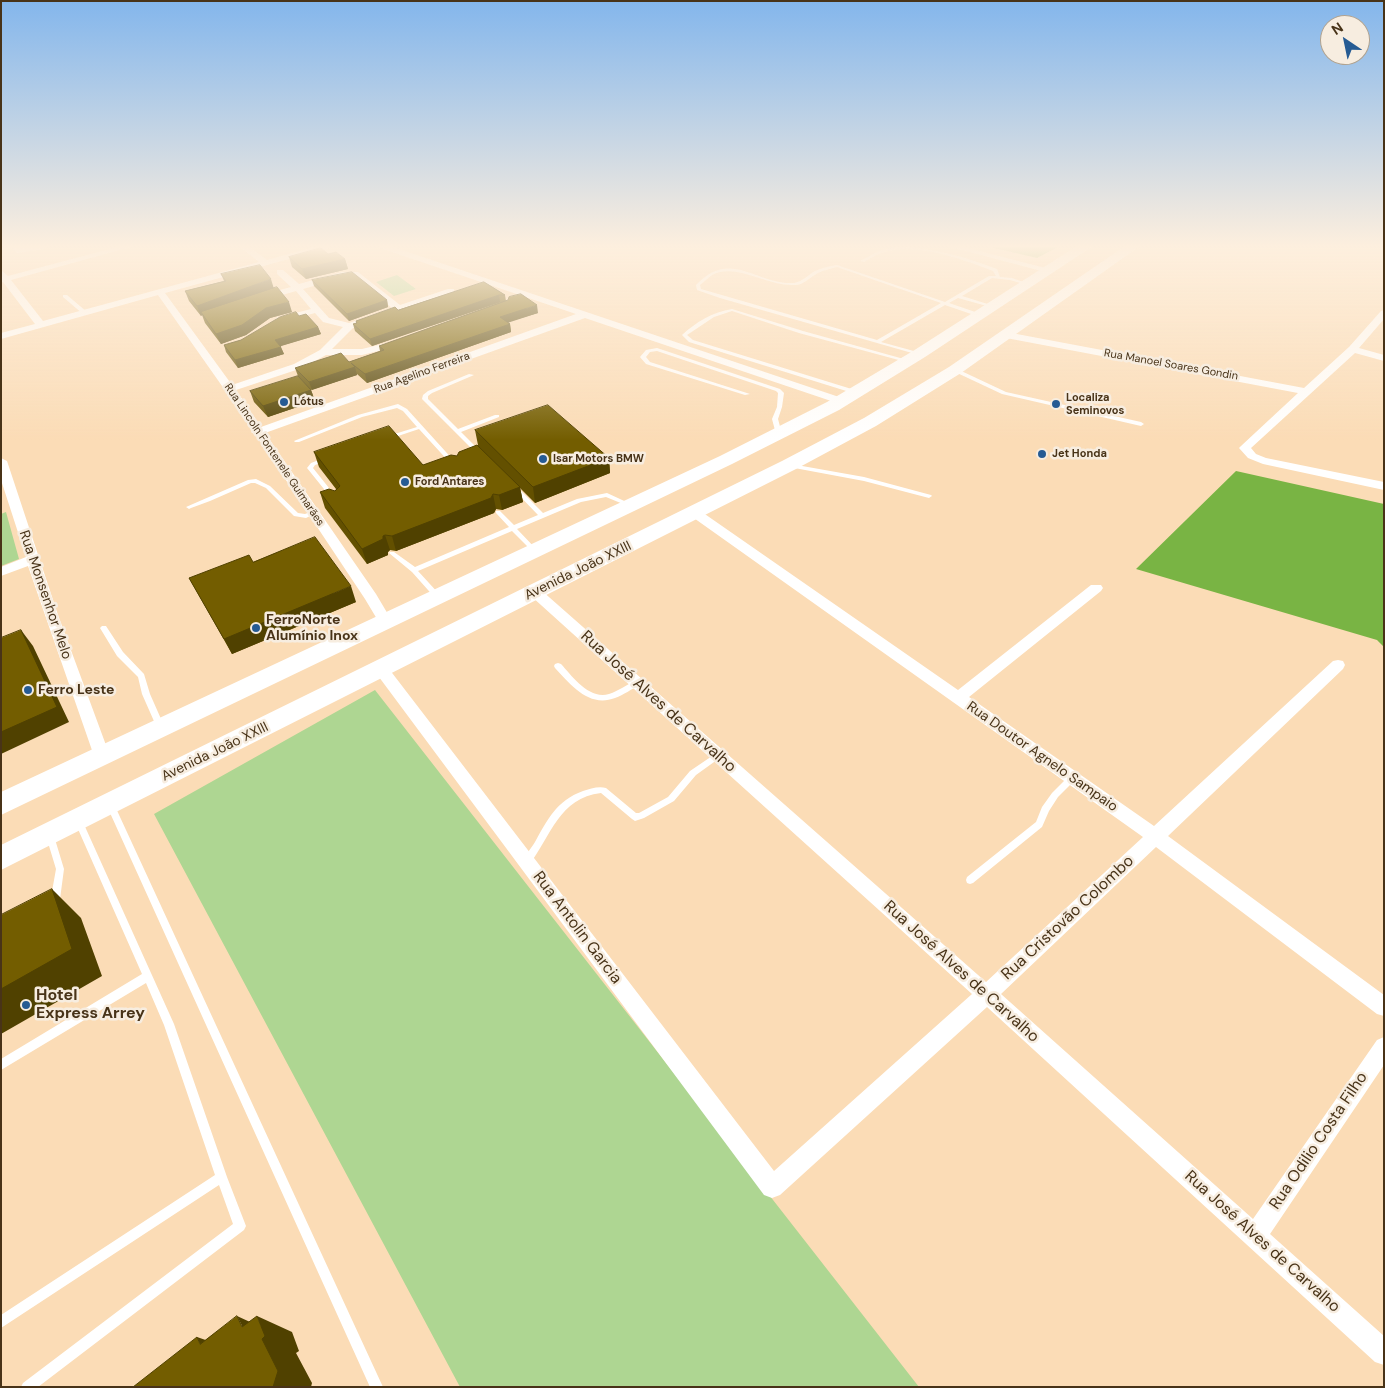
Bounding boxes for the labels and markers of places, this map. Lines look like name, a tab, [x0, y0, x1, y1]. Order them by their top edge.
place label: Localiza Seminovos	[1066, 391, 1124, 417]
place label: Lótus	[294, 395, 324, 409]
marker: Lótus	[278, 396, 290, 408]
marker: Localiza Seminovos	[1050, 398, 1062, 410]
place label: Jet Honda	[1052, 447, 1107, 461]
marker: Jet Honda	[1036, 448, 1048, 460]
place label: Isar Motors BMW	[553, 452, 644, 466]
marker: Isar Motors BMW	[537, 453, 549, 465]
place label: Ford Antares	[415, 475, 484, 489]
marker: Ford Antares	[399, 476, 411, 488]
place label: FerroNorte Alumínio Inox	[266, 612, 358, 644]
marker: FerroNorte Alumínio Inox	[250, 622, 262, 634]
place label: Ferro Leste	[38, 682, 114, 698]
marker: Ferro Leste	[22, 684, 34, 696]
place label: Hotel Express Arrey	[36, 986, 145, 1024]
marker: Hotel Express Arrey	[20, 999, 32, 1011]

